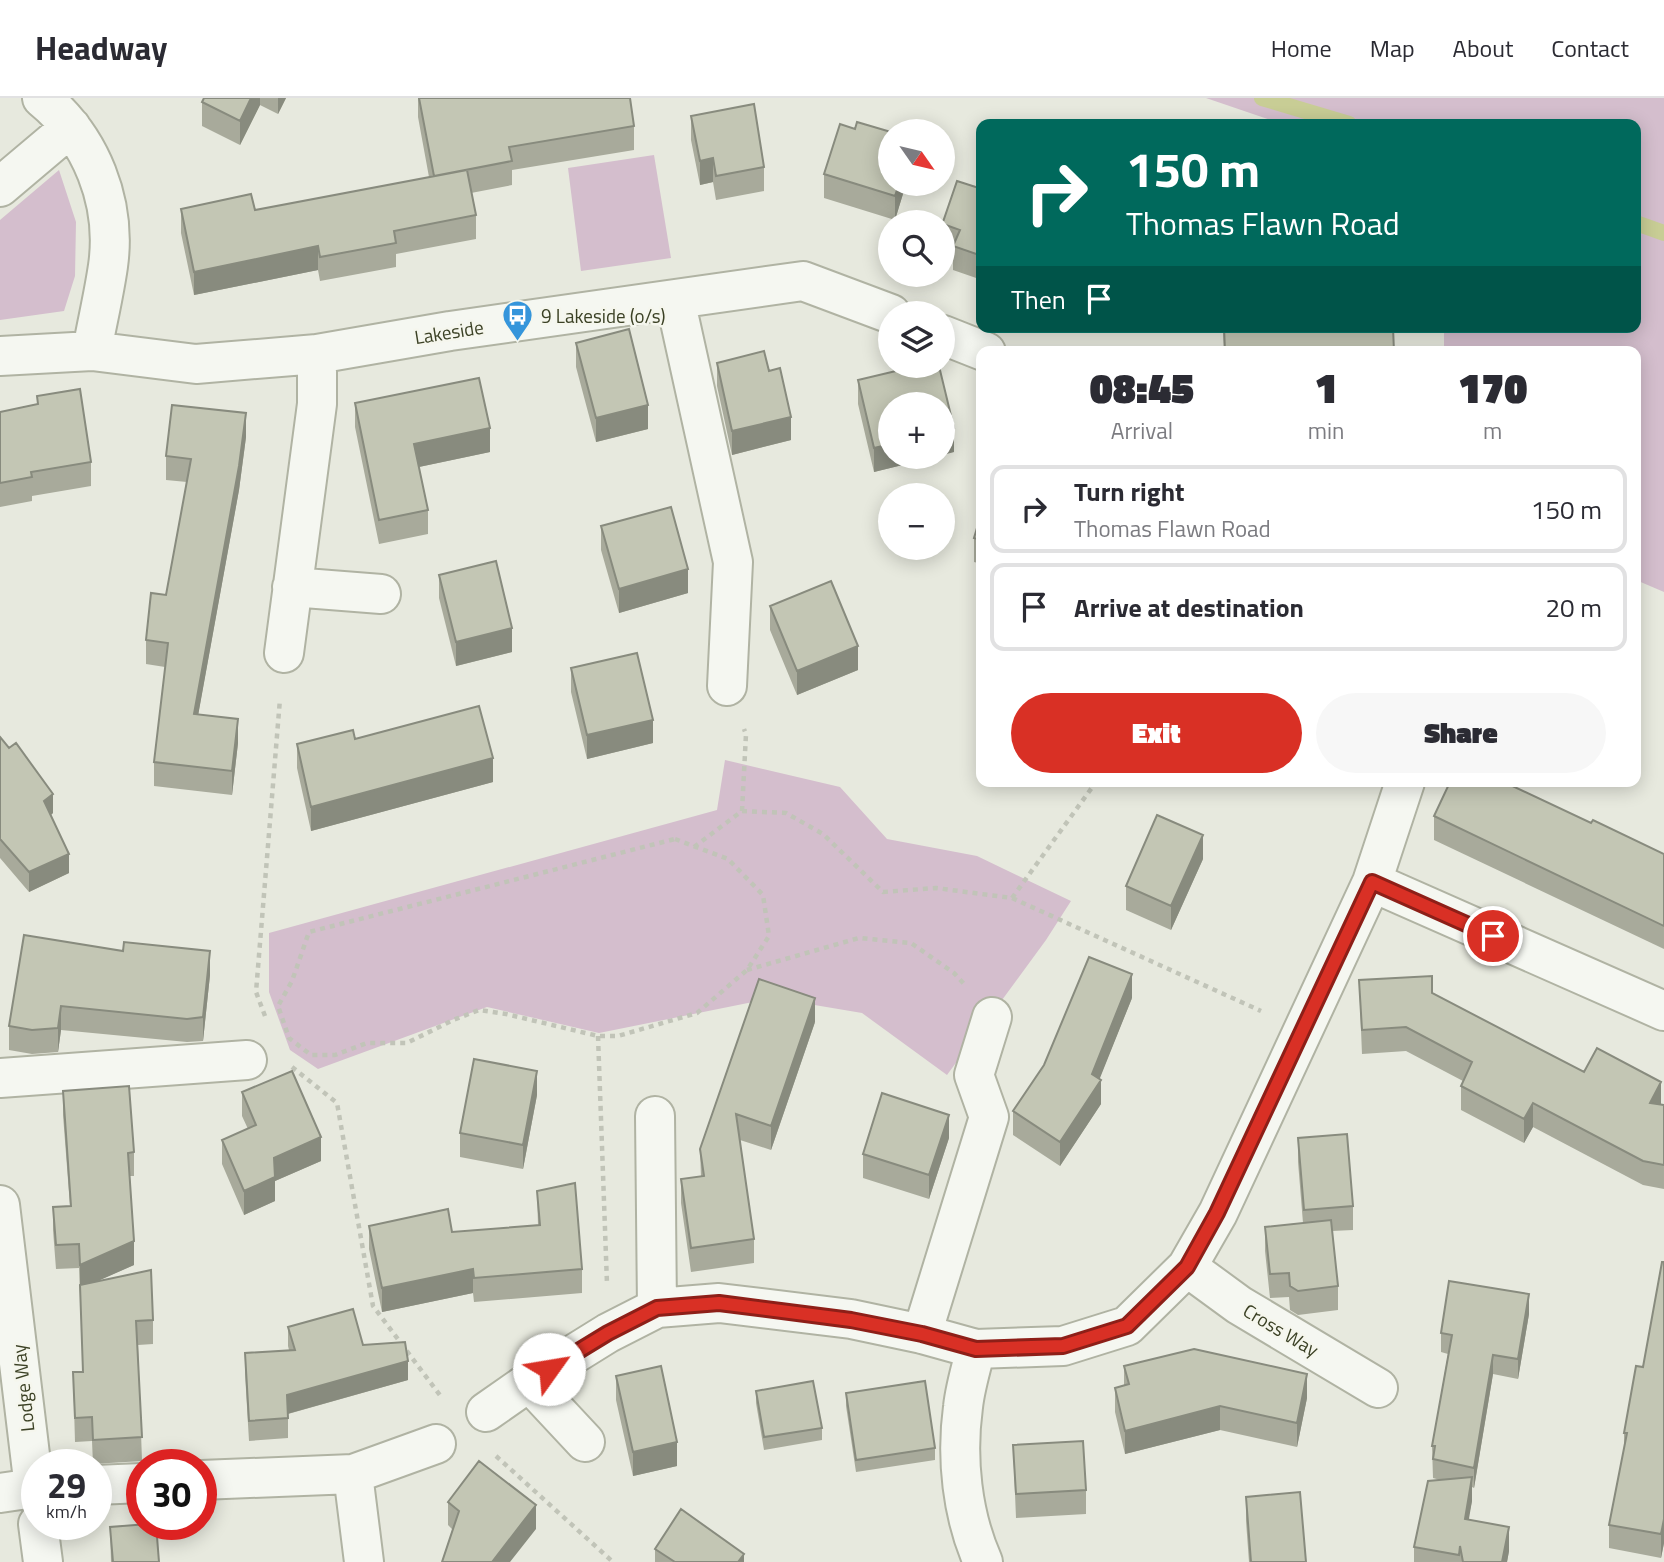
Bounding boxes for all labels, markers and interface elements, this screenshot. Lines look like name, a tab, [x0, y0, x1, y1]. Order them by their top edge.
text: Headway	[35, 23, 168, 73]
text: Home	[1271, 30, 1332, 66]
text: Map	[1370, 30, 1415, 66]
text: About	[1453, 30, 1513, 66]
text: Contact	[1551, 30, 1629, 66]
north arrow	[878, 119, 956, 196]
map controls	[878, 119, 955, 560]
text: 150 m	[1126, 131, 1260, 206]
icon: right	[1011, 147, 1102, 238]
text: Thomas Flawn Road	[1126, 199, 1400, 247]
button: search	[878, 210, 955, 287]
text: Then	[1011, 280, 1066, 319]
icon: arrive	[1080, 280, 1118, 318]
bus stop icon: 9 Lakeside (o/s)	[501, 299, 535, 343]
place label: 9 Lakeside (o/s)	[541, 301, 666, 330]
button: layers	[878, 301, 955, 378]
street label: Lakeside	[412, 312, 486, 351]
text: 08:45	[1090, 355, 1194, 419]
text: 1	[1315, 355, 1338, 419]
text: 170	[1458, 355, 1527, 419]
button: +	[878, 392, 955, 469]
text: Arrival	[1111, 413, 1173, 448]
text: min	[1308, 413, 1344, 448]
text: m	[1483, 413, 1502, 448]
text: Turn right	[1074, 472, 1185, 511]
button: −	[878, 483, 955, 560]
icon: right	[1015, 490, 1053, 528]
text: 150 m	[1531, 490, 1602, 529]
text: Thomas Flawn Road	[1074, 511, 1271, 546]
icon: arrive	[1015, 588, 1053, 626]
text: Arrive at destination	[1074, 588, 1304, 627]
text: 20 m	[1545, 588, 1602, 627]
button: Exit	[1011, 693, 1302, 773]
button: Share	[1316, 693, 1606, 773]
pin	[1463, 906, 1523, 966]
icon: arrive	[1474, 917, 1512, 955]
street label: Cross Way	[1238, 1296, 1325, 1364]
position arrow	[512, 1332, 586, 1406]
street label: Lodge Way	[3, 1343, 42, 1433]
speed limit sign: 30	[126, 1449, 217, 1540]
text: 29	[47, 1458, 86, 1512]
text: km/h	[46, 1498, 87, 1525]

